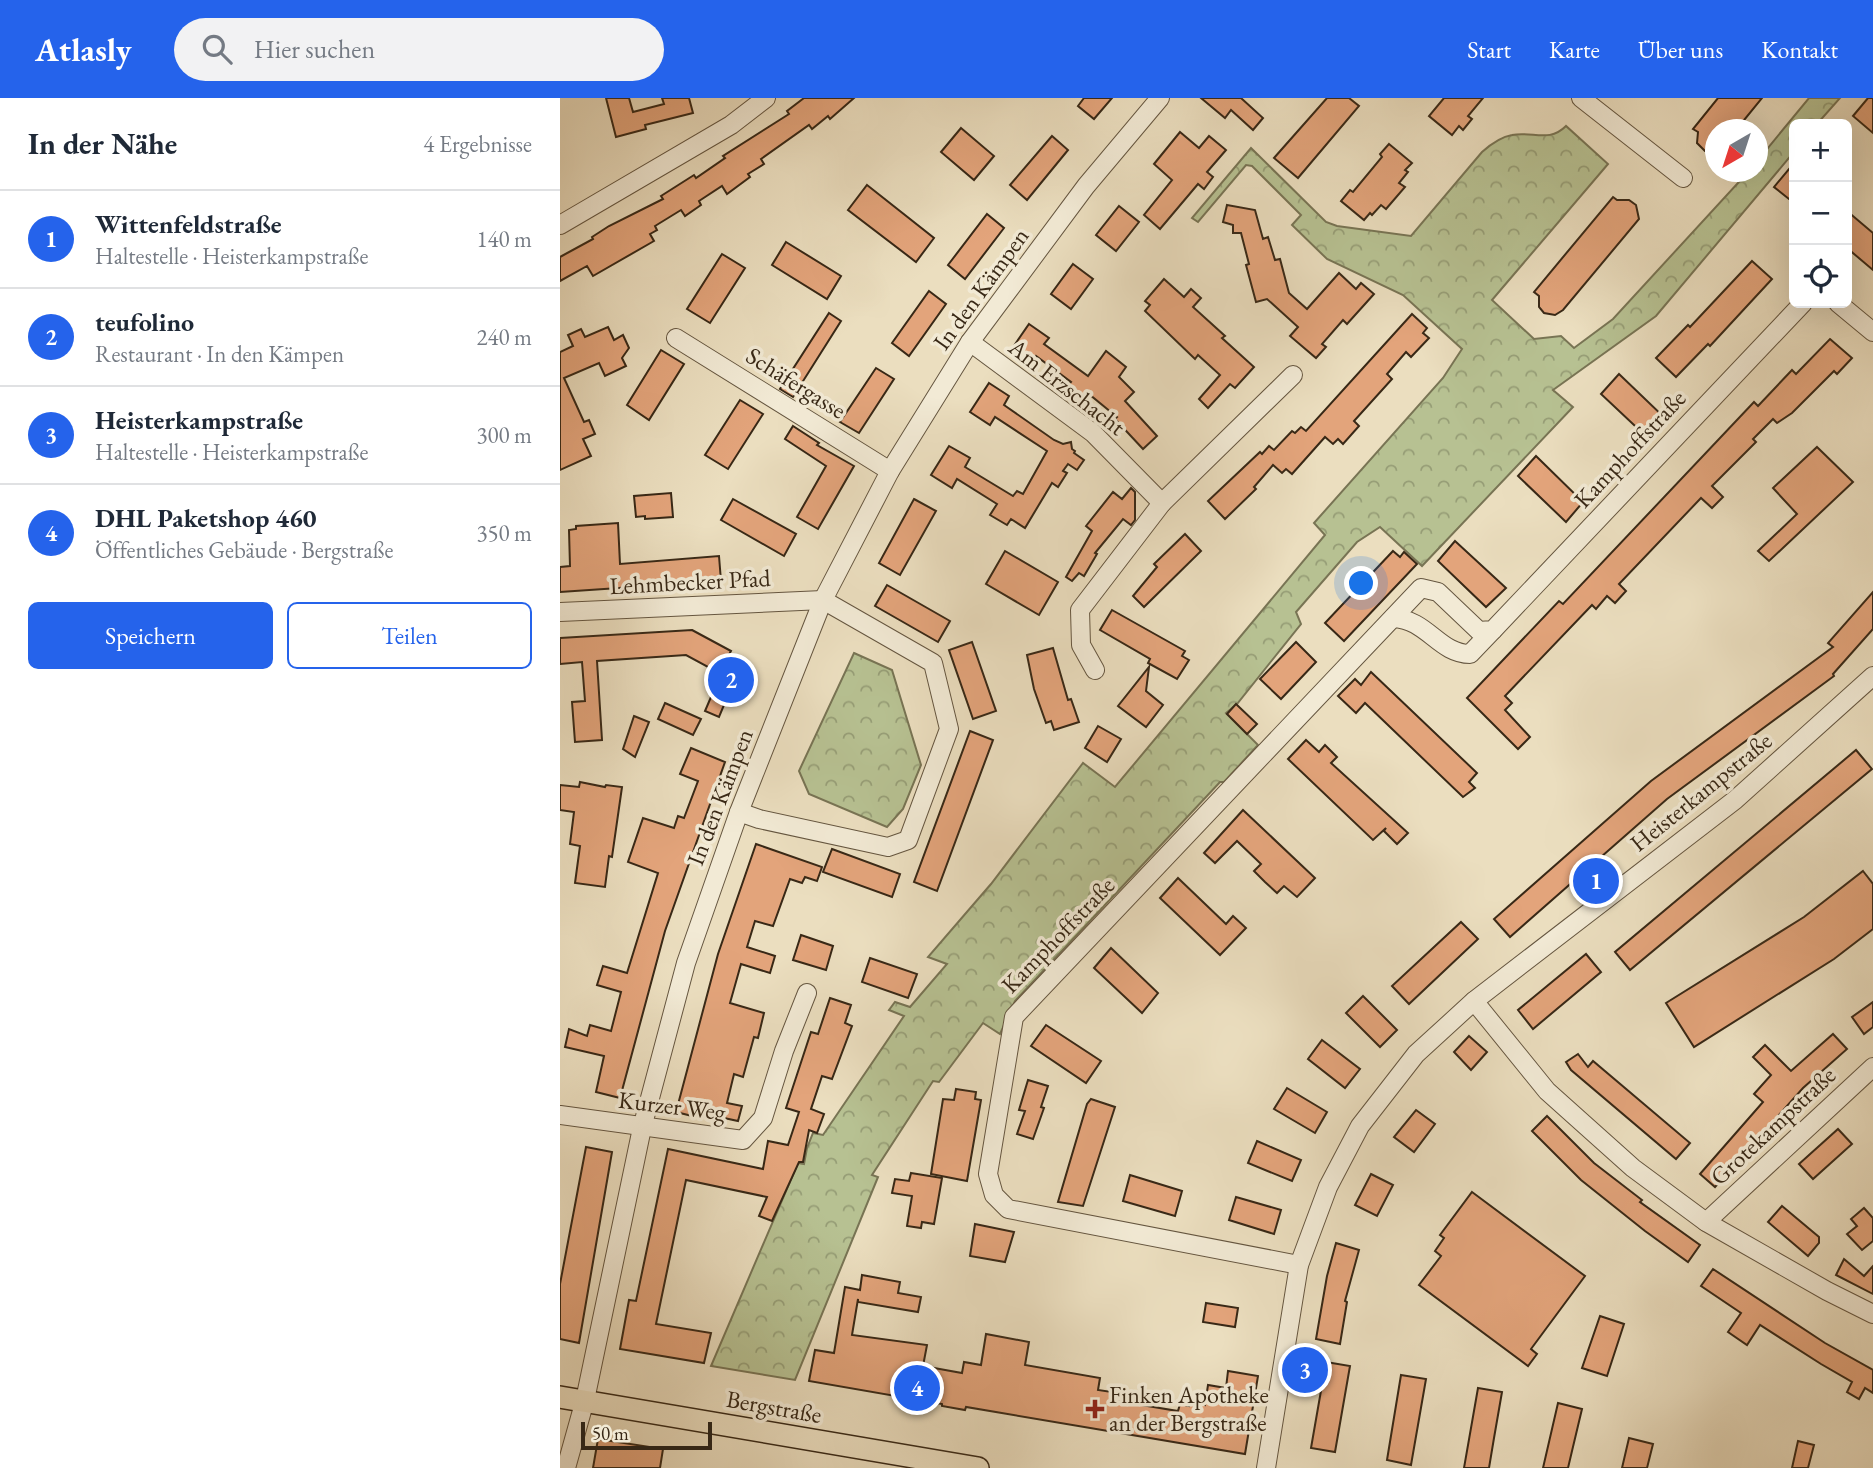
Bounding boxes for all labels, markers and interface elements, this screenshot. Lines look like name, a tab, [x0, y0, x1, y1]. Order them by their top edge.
search box	[174, 18, 664, 81]
text: Atlasly	[35, 28, 132, 71]
icon: search	[198, 30, 236, 68]
text: Hier suchen	[254, 32, 375, 66]
text: Start	[1467, 34, 1511, 65]
text: Karte	[1549, 34, 1600, 65]
text: Über uns	[1638, 34, 1723, 65]
text: Kontakt	[1761, 34, 1838, 65]
north arrow	[1705, 119, 1768, 182]
map controls	[1789, 119, 1852, 308]
button: +	[1789, 119, 1852, 182]
text: In der Nähe	[28, 124, 177, 163]
text: 4 Ergebnisse	[423, 129, 532, 159]
button: −	[1789, 182, 1852, 245]
text: Wittenfeldstraße	[95, 207, 282, 241]
street label: In den Kämpen	[926, 221, 1036, 356]
text: 1	[45, 224, 57, 254]
text: 140 m	[476, 224, 532, 254]
text: Haltestelle · Heisterkampstraße	[95, 241, 368, 271]
button: locate	[1789, 245, 1852, 308]
text: teufolino	[95, 305, 194, 339]
text: 2	[45, 322, 57, 352]
text: 240 m	[476, 322, 532, 352]
street label: Am Erzschacht	[1002, 331, 1132, 442]
text: Restaurant · In den Kämpen	[95, 339, 344, 369]
street label: Schäfergasse	[740, 340, 852, 425]
street label: Kamphoffstraße	[1567, 383, 1692, 514]
text: Heisterkampstraße	[95, 403, 303, 437]
text: 3	[45, 420, 57, 450]
text: 300 m	[476, 420, 532, 450]
text: Haltestelle · Heisterkampstraße	[95, 437, 368, 467]
text: DHL Paketshop 460	[95, 501, 317, 535]
text: 4	[45, 518, 57, 548]
text: 350 m	[476, 518, 532, 548]
text: Öffentliches Gebäude · Bergstraße	[95, 535, 393, 565]
street label: Lehmbecker Pfad	[609, 562, 772, 601]
your location	[1344, 566, 1378, 600]
button: Speichern	[28, 602, 273, 669]
button: Teilen	[287, 602, 532, 669]
pin: 2	[708, 654, 754, 706]
street label: In den Kämpen	[679, 724, 760, 869]
street label: Heisterkampstraße	[1623, 725, 1778, 858]
pin: 1	[1573, 855, 1619, 907]
street label: Kamphoffstraße	[994, 870, 1121, 1000]
street label: Grotekampstraße	[1703, 1060, 1842, 1192]
street label: Kurzer Weg	[617, 1084, 728, 1128]
pin: 3	[1282, 1344, 1328, 1396]
pin: 4	[894, 1362, 940, 1414]
place label: Finken Apotheke an der Bergstraße	[1109, 1379, 1269, 1438]
street label: Bergstraße	[724, 1383, 824, 1430]
marker: Finken Apotheke an der Bergstraße	[1087, 1401, 1103, 1417]
scale bar	[581, 1419, 712, 1451]
text: 50 m	[592, 1421, 629, 1446]

